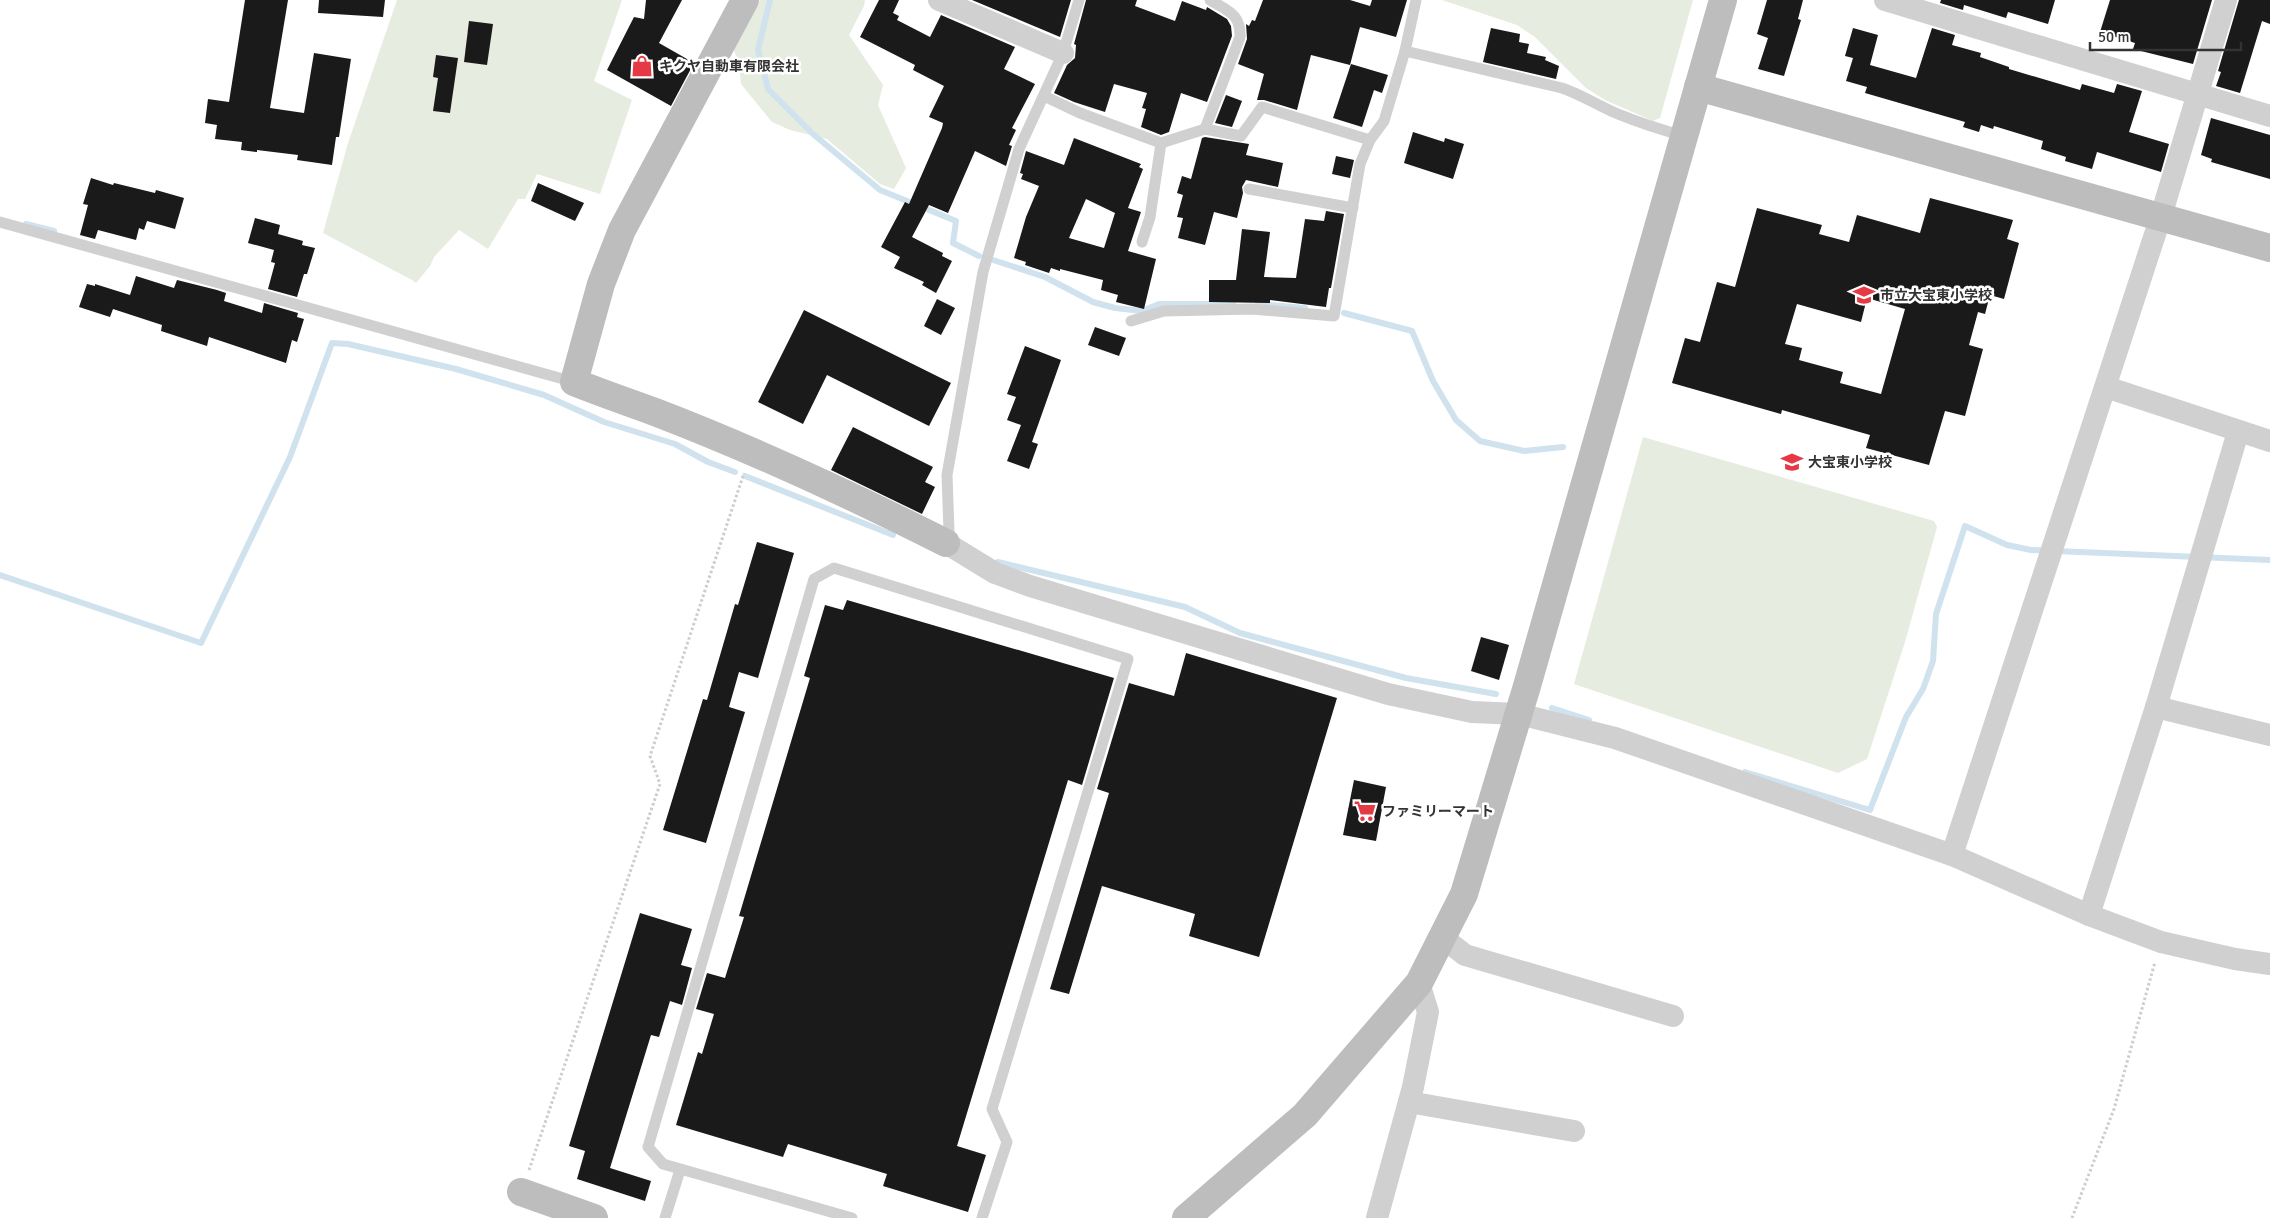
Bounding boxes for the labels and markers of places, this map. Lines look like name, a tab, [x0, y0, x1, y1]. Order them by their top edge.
shop icon: キクヤ自動車有限会社	[629, 53, 655, 79]
place label: キクヤ自動車有限会社	[659, 58, 799, 75]
school or university icon: 市立大宝東小学校	[1851, 282, 1877, 308]
place label: 市立大宝東小学校	[1880, 287, 1992, 304]
school or university icon: 大宝東小学校	[1779, 449, 1805, 475]
place label: 大宝東小学校	[1808, 454, 1892, 471]
supermarket icon: ファミリーマート	[1352, 798, 1378, 824]
place label: ファミリーマート	[1382, 803, 1494, 820]

